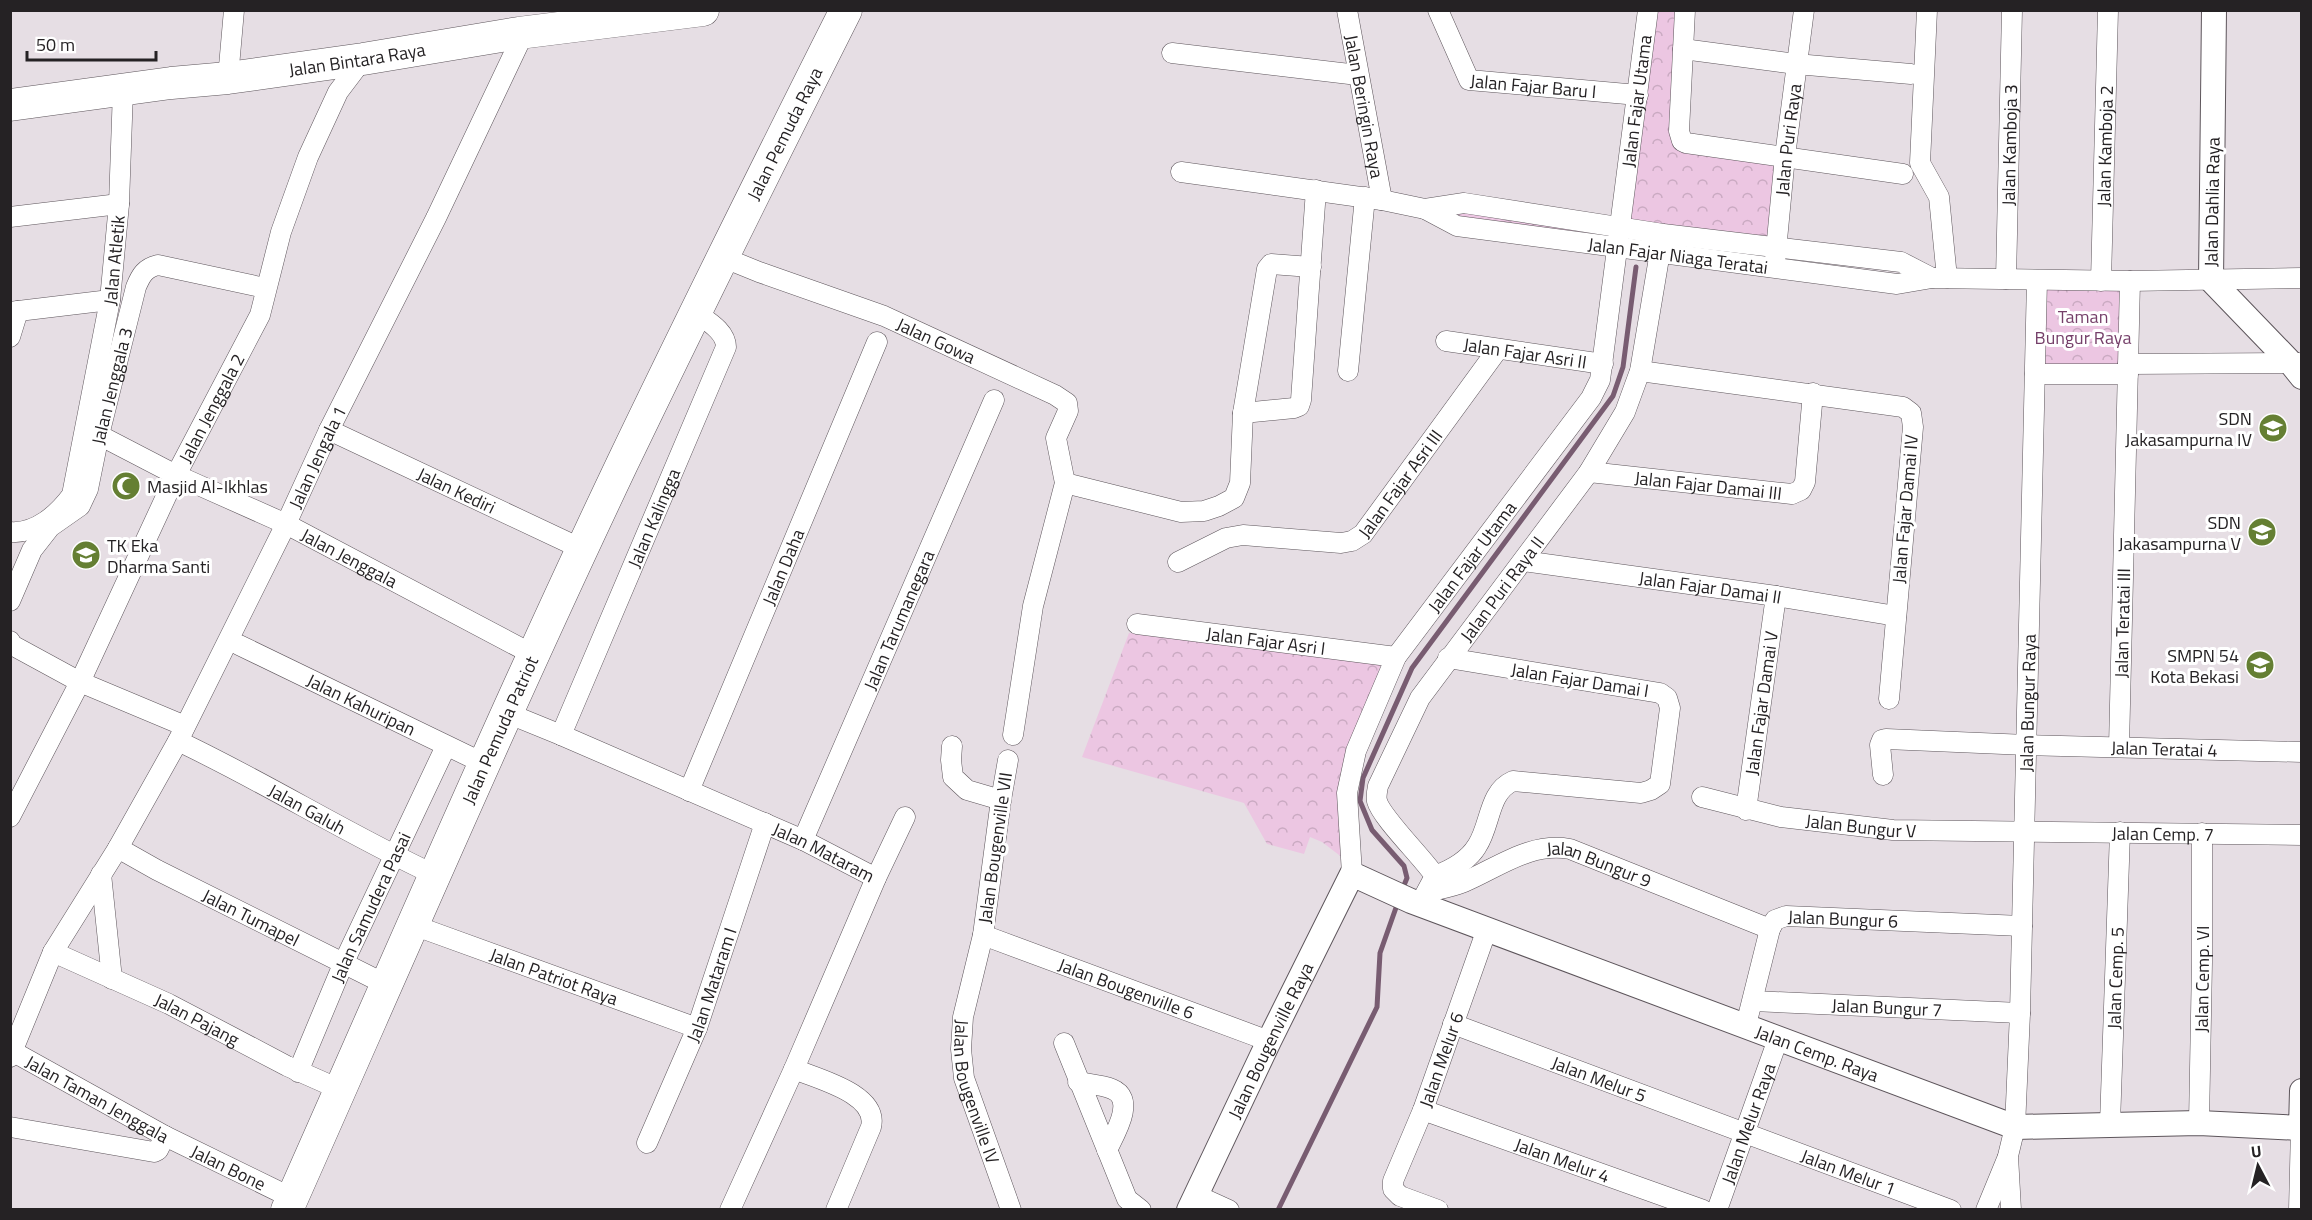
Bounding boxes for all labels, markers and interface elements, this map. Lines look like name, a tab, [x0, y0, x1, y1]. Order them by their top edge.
scale bar	[27, 24, 156, 62]
text: 50 m	[36, 31, 75, 58]
street label: Jalan Beringin Raya	[1338, 32, 1391, 180]
street label: Jalan Fajar Utama	[1614, 33, 1658, 169]
street label: Jalan Bintara Raya	[287, 35, 427, 83]
street label: Jalan Pemuda Raya	[740, 62, 829, 205]
street label: Jalan Fajar Baru I	[1469, 67, 1597, 105]
street label: Jalan Puri Raya	[1768, 82, 1808, 197]
street label: Jalan Kamboja 3	[1994, 84, 2024, 206]
street label: Jalan Kamboja 2	[2089, 85, 2120, 207]
street label: Jalan Dahlia Raya	[2197, 137, 2227, 267]
street label: Jalan Atletik	[96, 214, 131, 307]
street label: Jalan Fajar Niaga Teratai	[1586, 230, 1770, 280]
park label: Taman Bungur Raya	[2035, 303, 2131, 351]
street label: Jalan Gowa	[892, 310, 980, 370]
street label: Jalan Jenggala 3	[84, 324, 139, 447]
street label: Jalan Fajar Asri II	[1462, 330, 1589, 375]
street label: Jalan Jenggala 2	[171, 349, 251, 467]
street label: Jalan Jengala 1	[281, 401, 353, 513]
place label: SDN Jakasampurna IV	[2125, 405, 2253, 453]
school or university icon: SDN Jakasampurna IV	[2257, 412, 2289, 444]
street label: Jalan Fajar Asri III	[1351, 424, 1449, 543]
street label: Jalan Fajar Damai IV	[1885, 433, 1925, 585]
street label: Jalan Kediri	[413, 460, 500, 520]
street label: Jalan Kalingga	[620, 464, 686, 572]
street label: Jalan Fajar Damai III	[1633, 464, 1783, 506]
mosque icon: Masjid Al-Ikhlas	[110, 470, 142, 502]
place label: Masjid Al-Ikhlas	[147, 473, 268, 500]
street label: Jalan Fajar Utama	[1421, 495, 1522, 618]
place label: SDN Jakasampurna V	[2118, 509, 2242, 557]
school or university icon: SDN Jakasampurna V	[2246, 516, 2278, 548]
street label: Jalan Jenggala	[296, 521, 403, 594]
street label: Jalan Daha	[755, 525, 811, 609]
street label: Jalan Puri Raya II	[1453, 530, 1550, 647]
place label: TK Eka Dharma Santi	[107, 532, 210, 580]
school or university icon: TK Eka Dharma Santi	[70, 539, 102, 571]
street label: Jalan Tarumanegara	[856, 546, 941, 694]
street label: Jalan Fajar Damai II	[1637, 564, 1784, 610]
street label: Jalan Teratai III	[2107, 568, 2137, 678]
street label: Jalan Fajar Asri I	[1205, 619, 1327, 661]
street label: Jalan Fajar Damai V	[1738, 629, 1785, 777]
street label: Jalan Bungur Raya	[2012, 634, 2042, 772]
place label: SMPN 54 Kota Bekasi	[2150, 642, 2239, 690]
school or university icon: SMPN 54 Kota Bekasi	[2244, 649, 2276, 681]
street label: Jalan Pemuda Patriot	[454, 651, 545, 808]
street label: Jalan Fajar Damai I	[1509, 656, 1651, 704]
street label: Jalan Kahuripan	[302, 666, 420, 742]
street label: Jalan Teratai 4	[2111, 734, 2218, 763]
street label: Jalan Bougenville VII	[971, 771, 1019, 925]
street label: Jalan Galuh	[264, 776, 351, 841]
street label: Jalan Bungur V	[1804, 806, 1917, 844]
street label: Jalan Mataram	[769, 815, 880, 889]
street label: Jalan Cemp. 7	[2111, 819, 2214, 847]
street label: Jalan Samudera Pasai	[323, 827, 417, 986]
street label: Jalan Bungur 9	[1545, 834, 1656, 894]
street label: Jalan Tumapel	[198, 881, 304, 953]
street label: Jalan Bungur 6	[1787, 903, 1899, 934]
street label: Jalan Mataram I	[679, 924, 743, 1046]
street label: Jalan Cemp. VI	[2187, 925, 2216, 1033]
street label: Jalan Cemp. 5	[2100, 926, 2130, 1030]
street label: Jalan Patriot Raya	[486, 941, 622, 1012]
street label: Jalan Bougenville 6	[1055, 951, 1198, 1026]
street label: Jalan Bougenville Raya	[1221, 958, 1320, 1123]
street label: Jalan Pajang	[150, 986, 244, 1052]
street label: Jalan Bungur 7	[1831, 991, 1943, 1023]
street label: Jalan Melur 6	[1412, 1008, 1470, 1111]
street label: Jalan Cemp. Raya	[1752, 1018, 1883, 1088]
street label: Jalan Bougenville IV	[947, 1019, 1007, 1167]
street label: Jalan Taman Jenggala	[21, 1048, 174, 1149]
street label: Jalan Melur 5	[1548, 1049, 1650, 1109]
street label: Jalan Melur Raya	[1714, 1059, 1782, 1188]
street label: Jalan Melur 4	[1511, 1130, 1614, 1189]
north arrow	[2228, 1136, 2288, 1196]
street label: Jalan Bone	[186, 1137, 271, 1197]
text: U	[2250, 1139, 2263, 1164]
street label: Jalan Melur 1	[1797, 1142, 1900, 1202]

